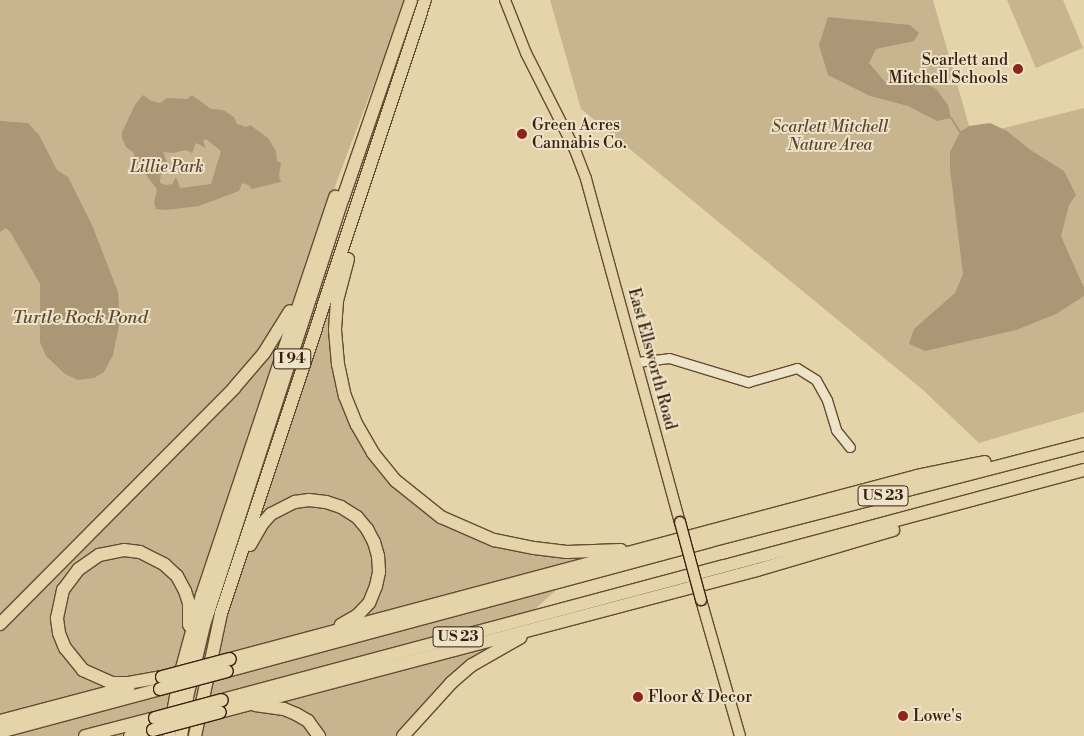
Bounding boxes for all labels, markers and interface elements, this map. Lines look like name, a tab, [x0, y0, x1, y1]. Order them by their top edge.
place label: Scarlett and Mitchell Schools	[889, 50, 1008, 88]
marker: Scarlett and Mitchell Schools	[1012, 63, 1024, 75]
place label: Green Acres Cannabis Co.	[532, 115, 627, 153]
park label: Scarlett Mitchell Nature Area	[772, 117, 888, 155]
marker: Green Acres Cannabis Co.	[516, 128, 528, 140]
park label: Lillie Park	[130, 157, 204, 177]
street label: East Ellsworth Road	[624, 286, 680, 432]
water label: Turtle Rock Pond	[12, 307, 148, 329]
road number: I 94	[272, 346, 312, 372]
road number: US 23	[857, 484, 909, 508]
road number: US 23	[432, 624, 484, 650]
place label: Floor & Decor	[648, 687, 752, 707]
marker: Floor & Decor	[632, 691, 644, 703]
place label: Lowe's	[913, 706, 962, 726]
marker: Lowe's	[897, 710, 909, 722]

